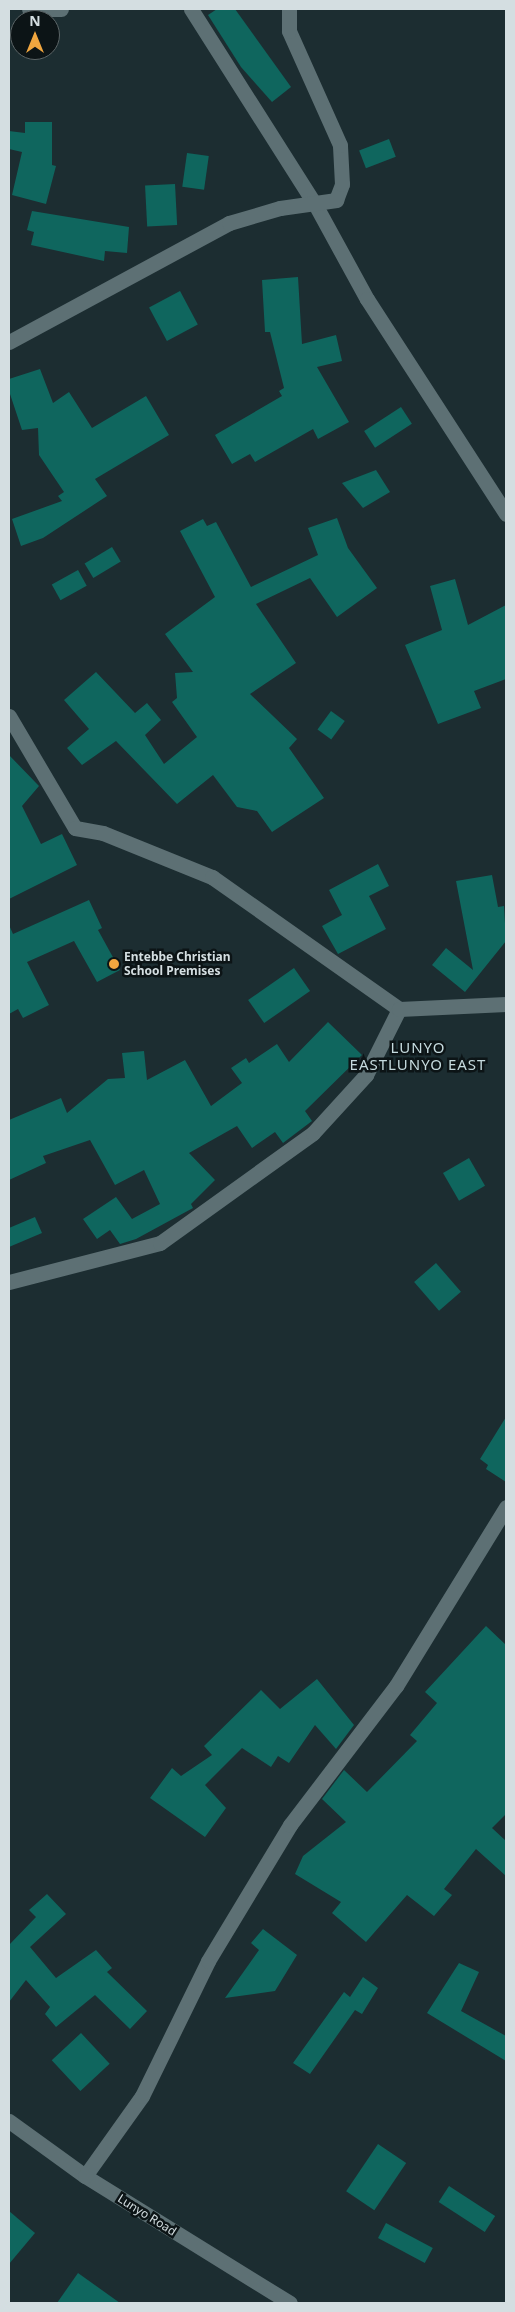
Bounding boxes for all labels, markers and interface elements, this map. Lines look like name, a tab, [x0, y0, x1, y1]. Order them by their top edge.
north arrow	[10, 10, 60, 60]
text: N	[29, 11, 41, 30]
place label: Entebbe Christian School Premises	[124, 950, 231, 978]
marker: Entebbe Christian School Premises	[108, 958, 120, 970]
district label: LUNYO EASTLUNYO EAST	[348, 1038, 488, 1073]
street label: Lunyo Road	[115, 2191, 179, 2239]

